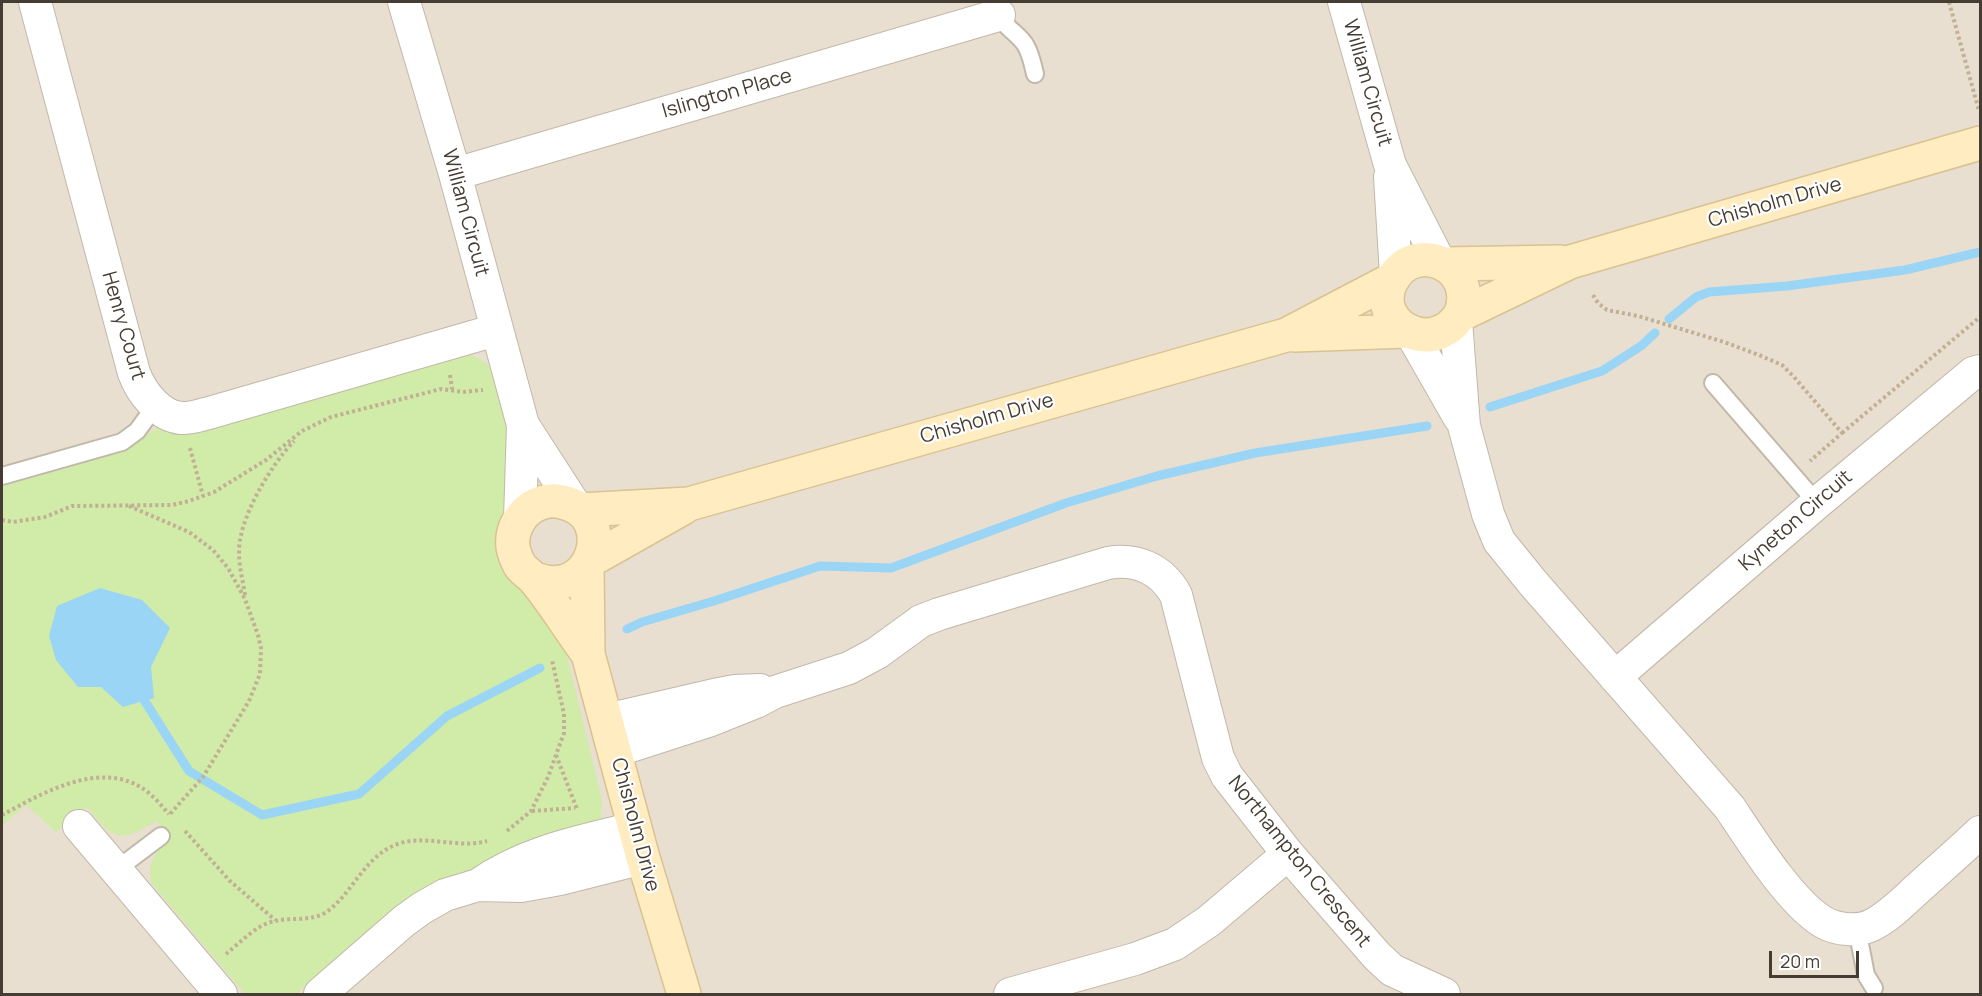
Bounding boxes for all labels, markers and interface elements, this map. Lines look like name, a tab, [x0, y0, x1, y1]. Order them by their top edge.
street label: William Circuit	[1337, 17, 1397, 149]
street label: Islington Place	[659, 64, 795, 124]
street label: William Circuit	[436, 147, 494, 279]
street label: Chisholm Drive	[1706, 173, 1844, 233]
street label: Henry Court	[96, 269, 150, 383]
street label: Chisholm Drive	[918, 389, 1056, 449]
street label: Kyneton Circuit	[1735, 465, 1857, 577]
street label: Chisholm Drive	[606, 756, 664, 894]
street label: Northampton Crescent	[1223, 772, 1375, 952]
scale bar	[1772, 939, 1862, 977]
text: 20 m	[1780, 949, 1820, 973]

